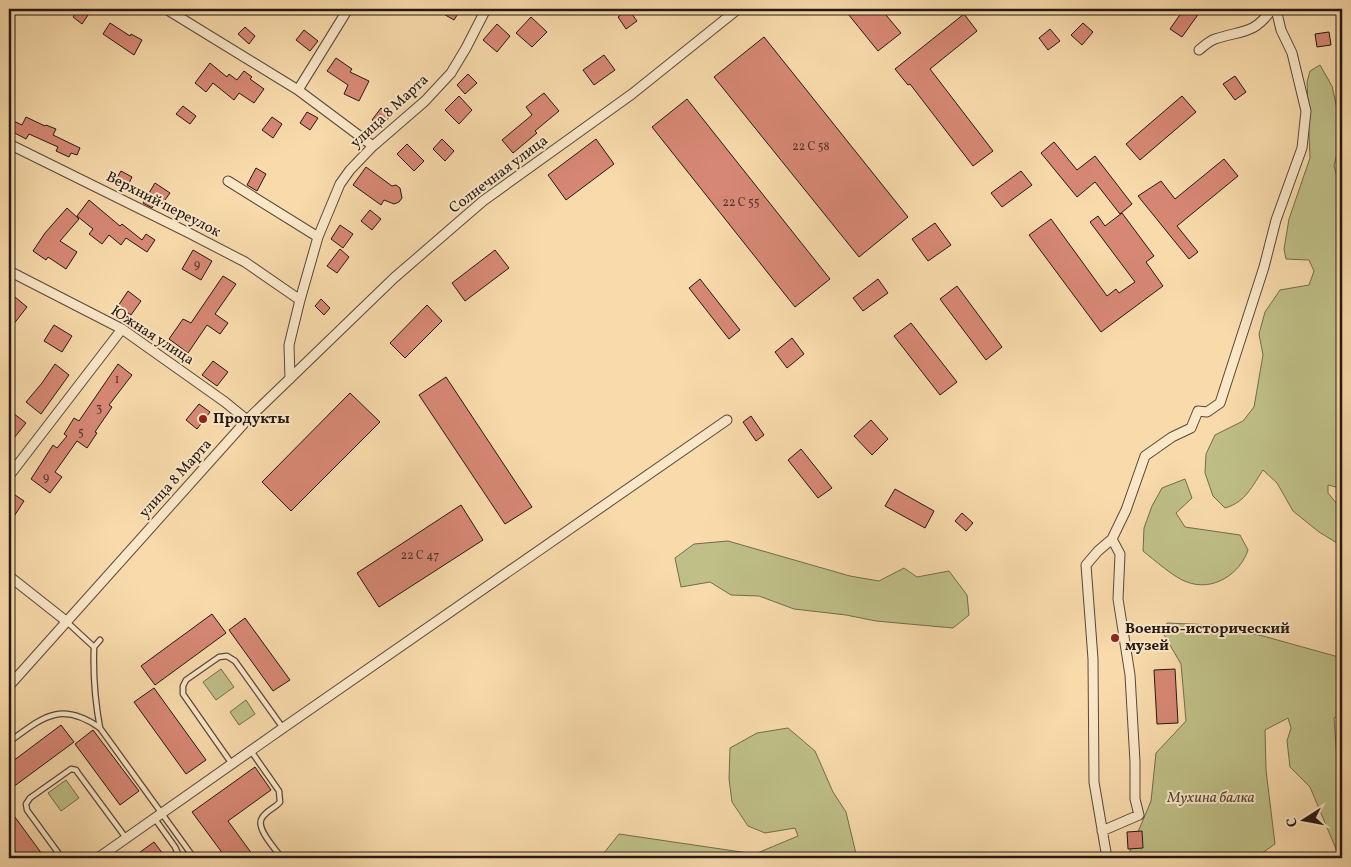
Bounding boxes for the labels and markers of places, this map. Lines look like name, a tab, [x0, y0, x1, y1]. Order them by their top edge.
place label: Продукты	[213, 409, 290, 430]
marker: Продукты	[197, 413, 209, 425]
place label: Военно-исторический музей	[1125, 619, 1290, 657]
marker: Военно-исторический музей	[1109, 632, 1121, 644]

